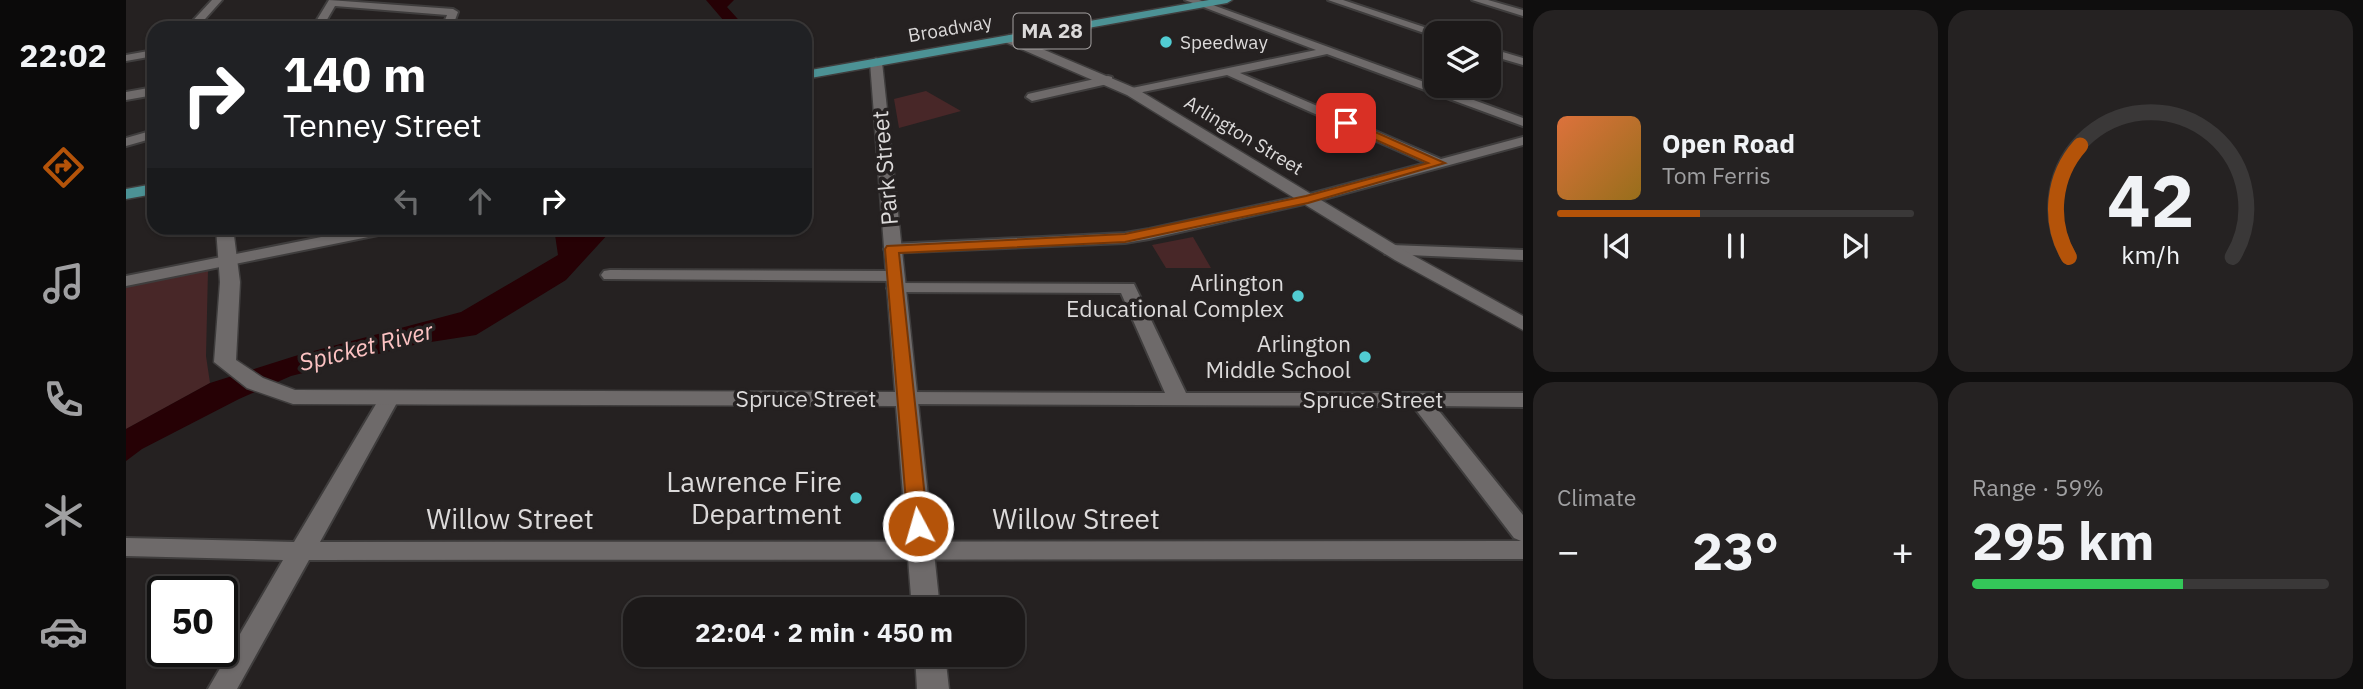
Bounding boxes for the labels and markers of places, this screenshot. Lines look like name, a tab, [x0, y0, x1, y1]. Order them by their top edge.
place label: Speedway	[1180, 30, 1268, 54]
marker: Speedway	[1158, 34, 1174, 50]
pin	[1316, 93, 1376, 153]
place label: Arlington Educational Complex	[1066, 267, 1284, 323]
marker: Arlington Educational Complex	[1290, 288, 1306, 304]
place label: Arlington Middle School	[1206, 328, 1351, 384]
marker: Arlington Middle School	[1357, 349, 1373, 365]
place label: Lawrence Fire Department	[666, 463, 842, 532]
marker: Lawrence Fire Department	[848, 490, 864, 506]

